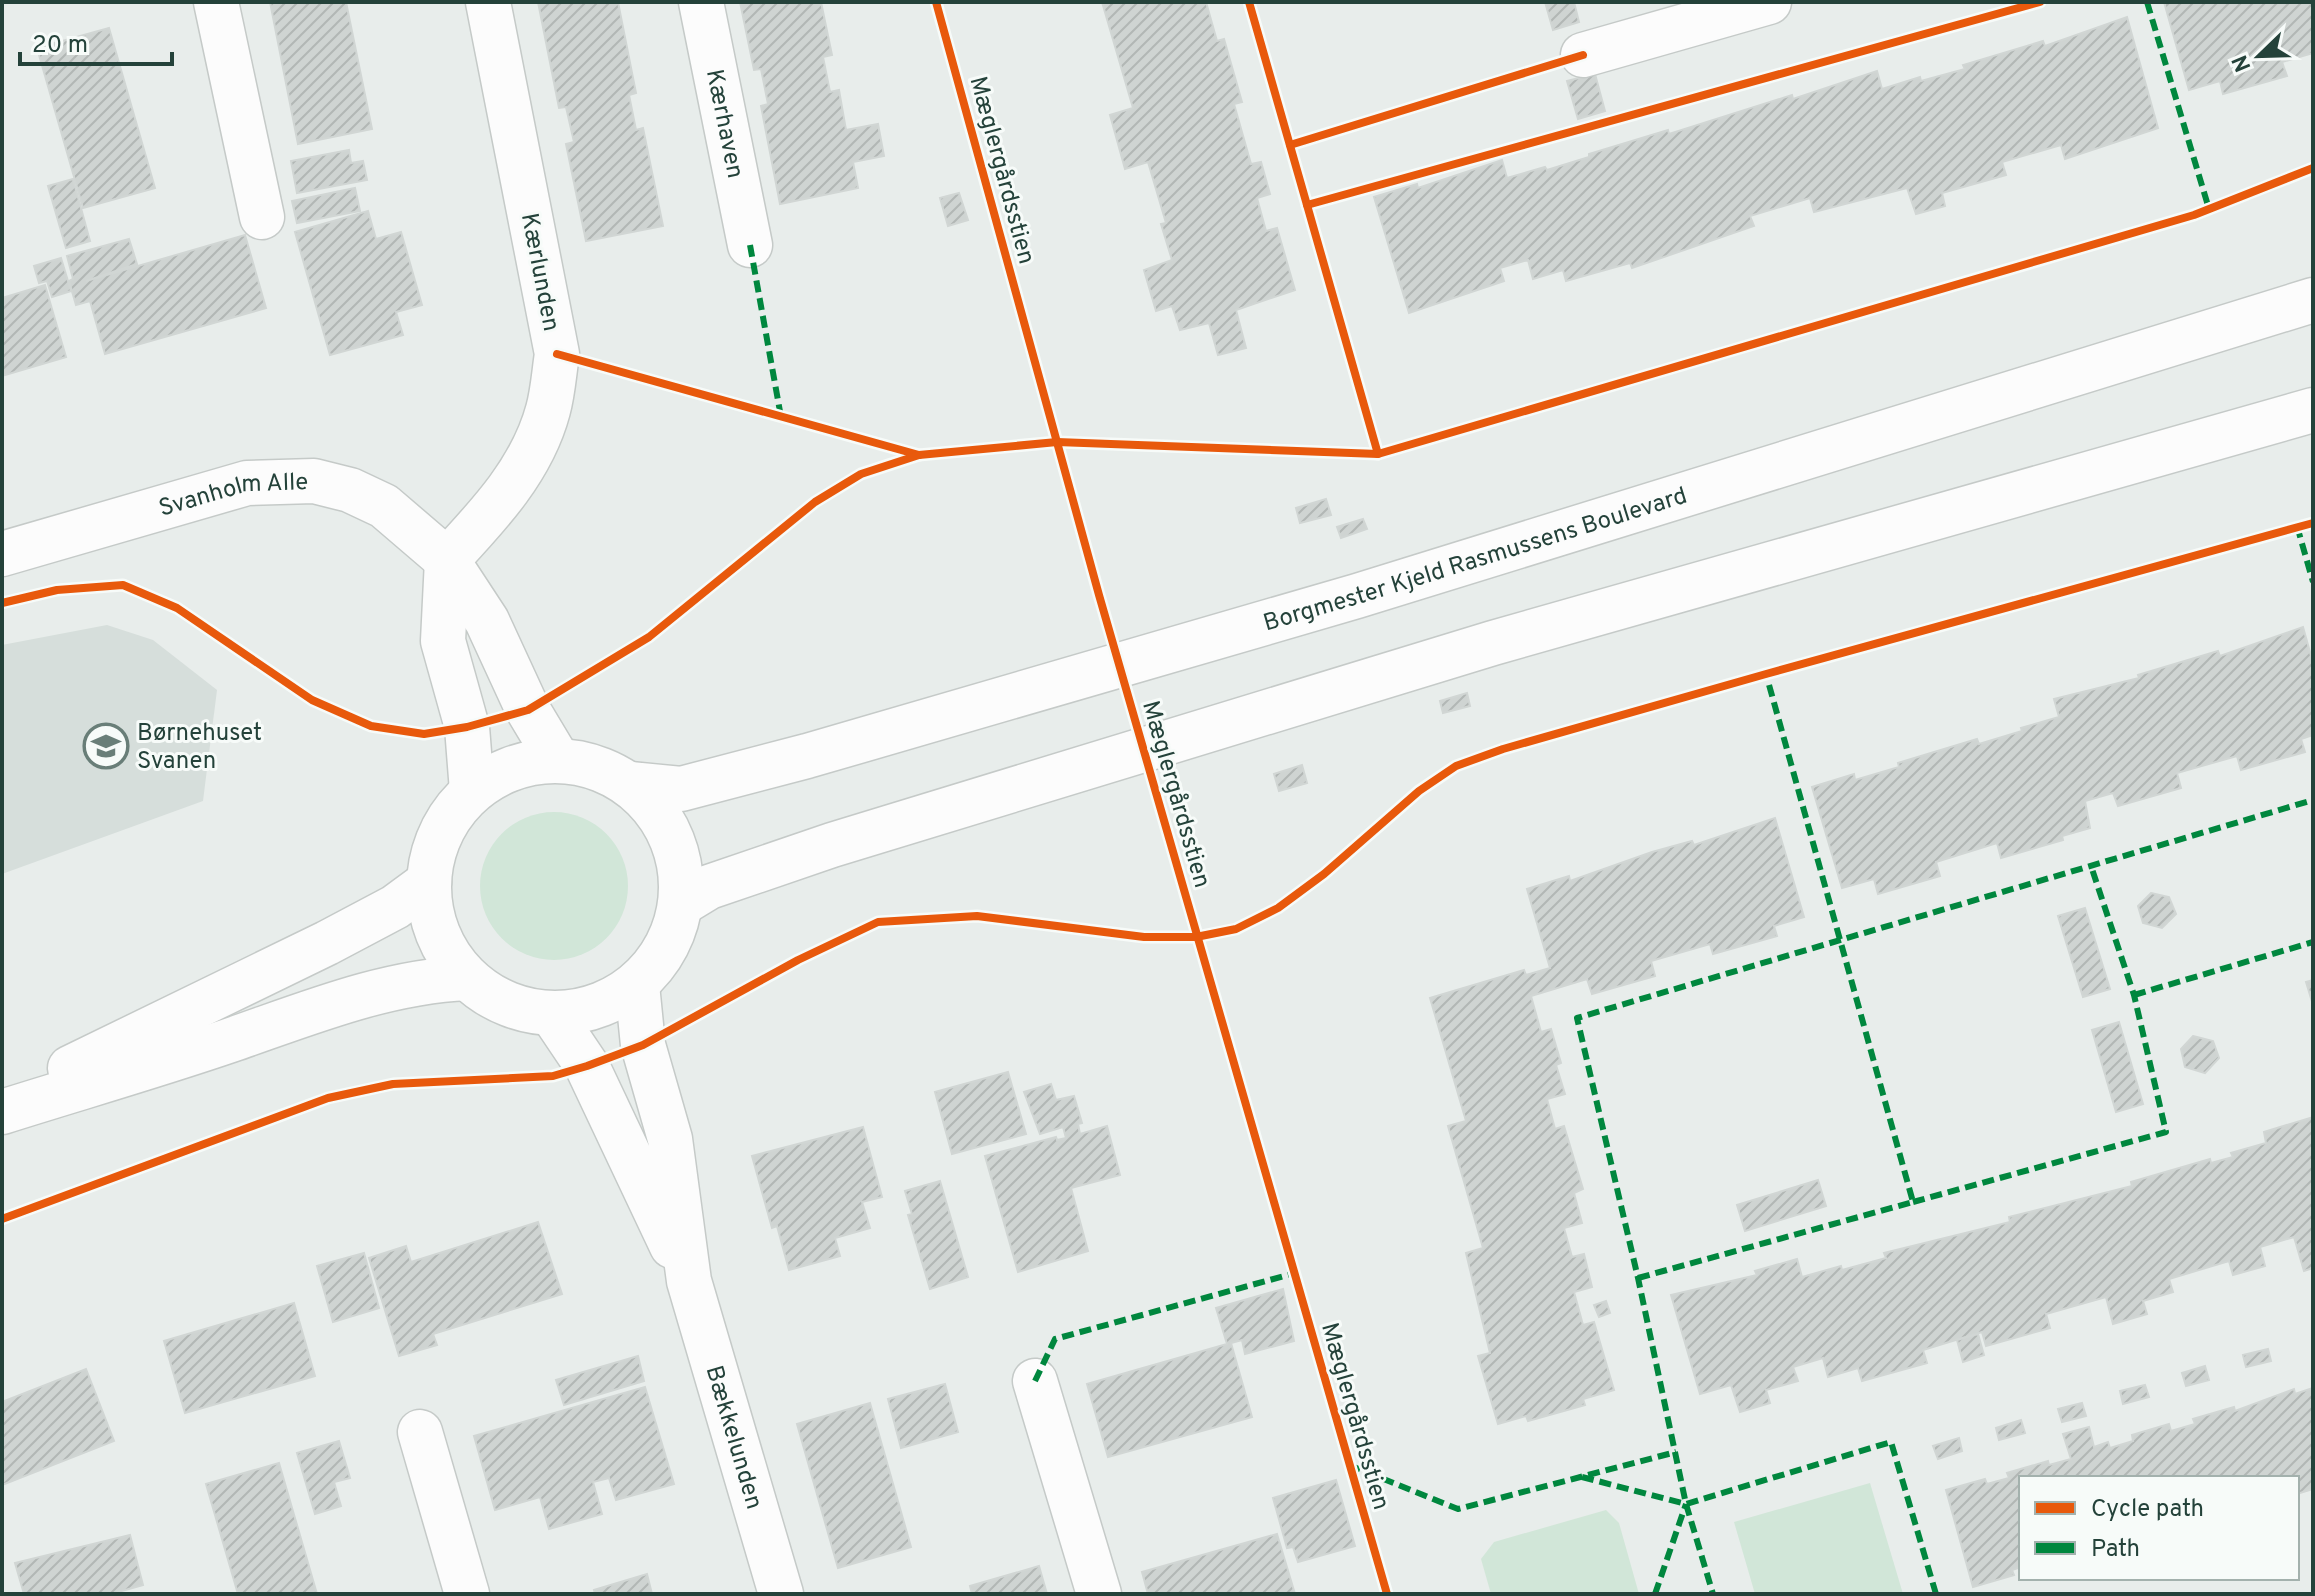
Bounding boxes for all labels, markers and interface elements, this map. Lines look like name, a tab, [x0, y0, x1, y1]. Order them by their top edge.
scale bar	[20, 16, 172, 66]
north arrow	[2219, 16, 2299, 96]
text: 20 m	[32, 31, 88, 61]
text: N	[2227, 50, 2258, 75]
street label: Kærhaven	[698, 67, 749, 181]
street label: Mæglergårdsstien	[962, 73, 1041, 268]
street label: Kærlunden	[513, 211, 565, 334]
street label: Svanholm Alle	[156, 468, 309, 525]
street label: Borgmester Kjeld Rasmussens Boulevard	[1260, 482, 1691, 639]
street label: Mæglergårdsstien	[1134, 698, 1216, 892]
place label: Børnehuset Svanen	[137, 719, 262, 777]
school or university icon: Børnehuset Svanen	[82, 722, 130, 770]
street label: Mæglergårdsstien	[1313, 1320, 1395, 1514]
street label: Bækkelunden	[698, 1362, 768, 1513]
legend	[2019, 1476, 2299, 1580]
text: Cycle path	[2091, 1495, 2204, 1525]
text: Path	[2091, 1535, 2140, 1565]

